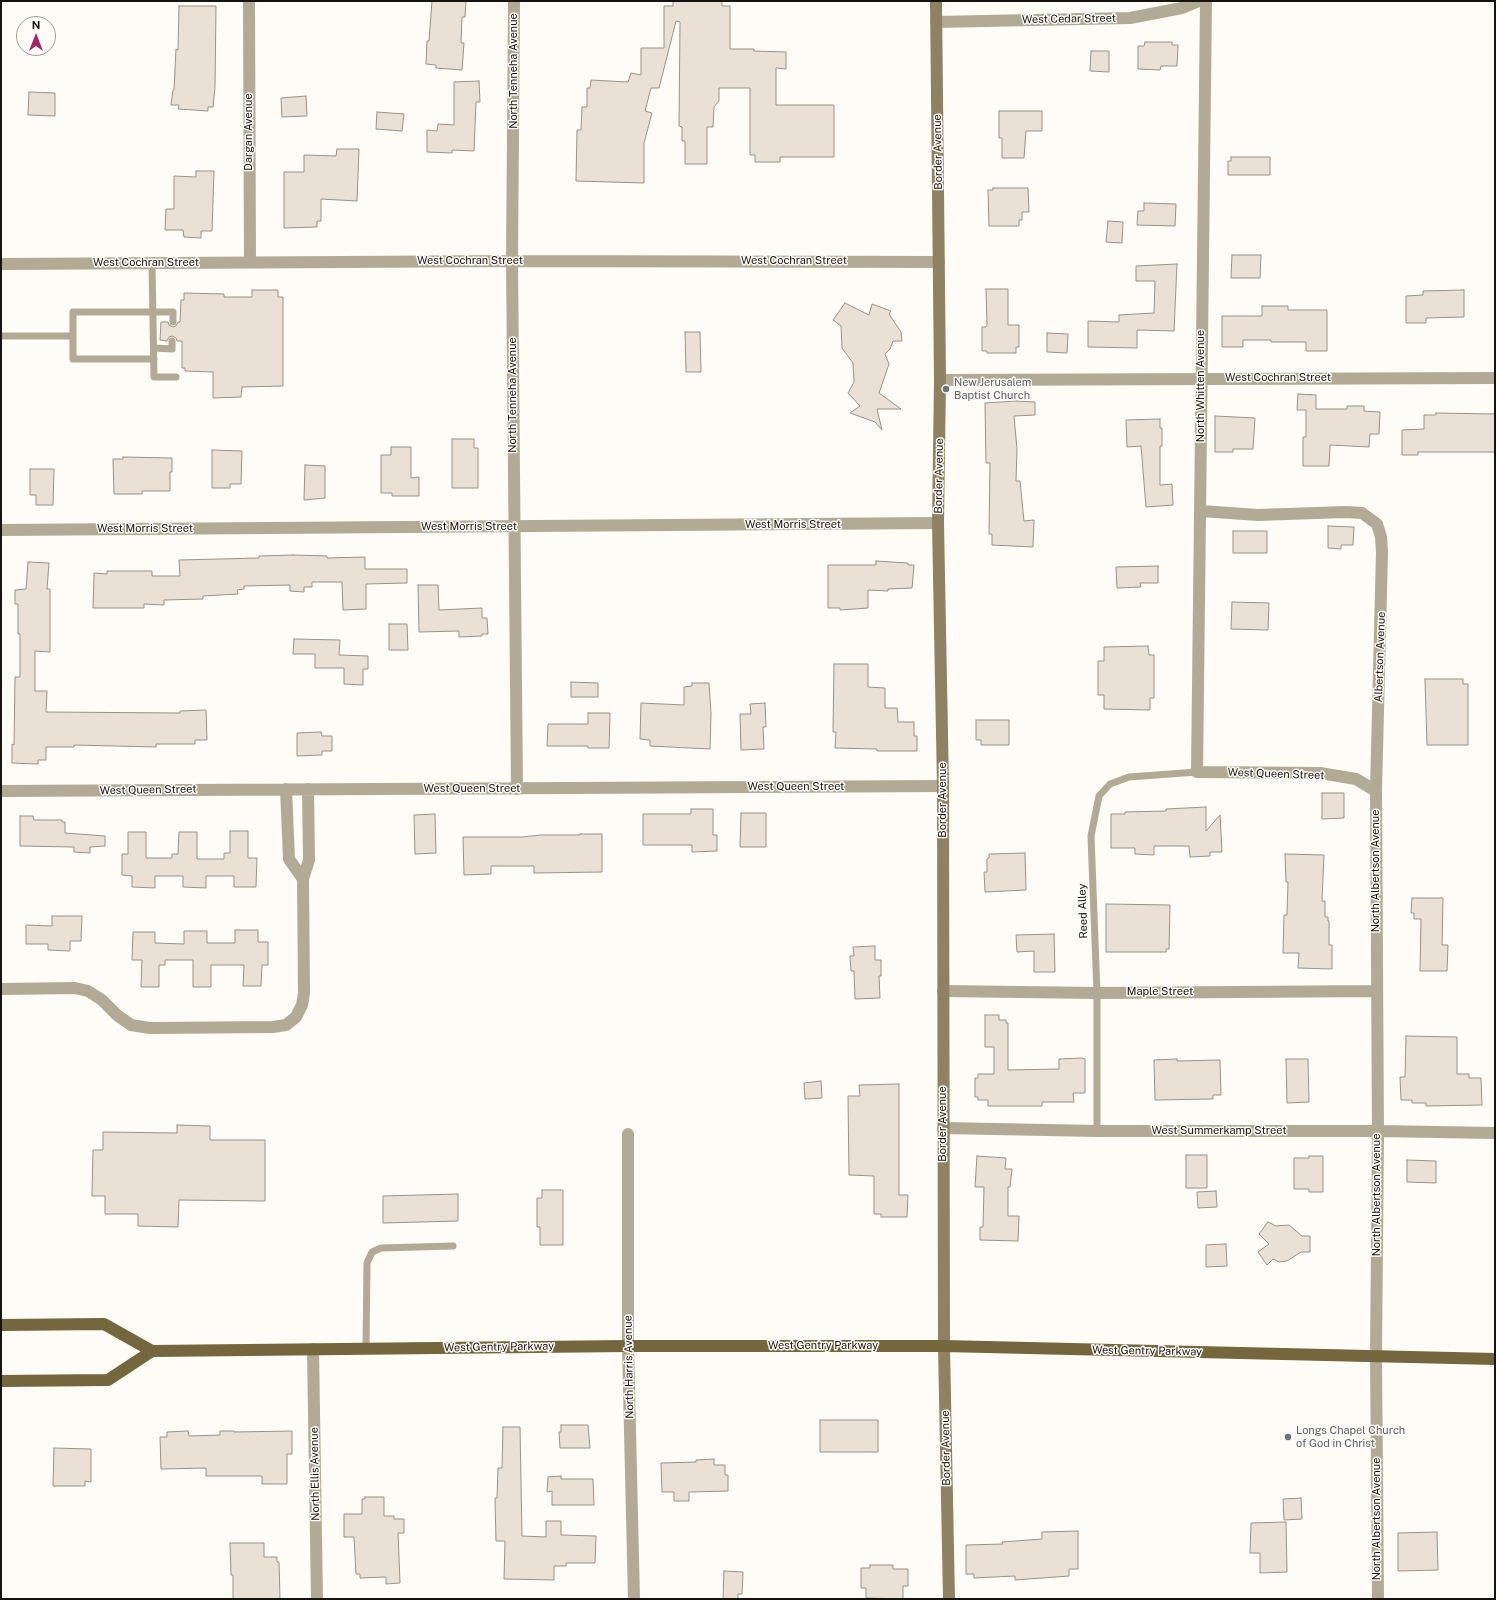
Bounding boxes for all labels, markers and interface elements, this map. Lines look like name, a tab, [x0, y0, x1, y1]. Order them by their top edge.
street label: West Cedar Street	[1022, 12, 1116, 26]
street label: North Tenneha Avenue	[507, 13, 521, 129]
north arrow	[16, 16, 56, 56]
text: N	[32, 19, 40, 31]
street label: Dargan Avenue	[242, 93, 256, 171]
street label: Border Avenue	[931, 114, 945, 190]
street label: West Cochran Street	[417, 254, 523, 268]
street label: West Cochran Street	[741, 254, 847, 268]
street label: West Cochran Street	[93, 256, 199, 270]
street label: North Whitten Avenue	[1194, 330, 1208, 442]
street label: North Tenneha Avenue	[506, 337, 520, 453]
street label: West Cochran Street	[1225, 371, 1331, 385]
place label: New Jerusalem Baptist Church	[954, 376, 1031, 402]
marker: New Jerusalem Baptist Church	[941, 384, 951, 394]
street label: Border Avenue	[932, 438, 946, 514]
street label: West Morris Street	[745, 518, 841, 532]
street label: West Morris Street	[421, 520, 517, 534]
street label: West Morris Street	[97, 522, 193, 536]
street label: Albertson Avenue	[1372, 611, 1388, 703]
street label: Border Avenue	[936, 762, 950, 838]
street label: West Queen Street	[1227, 766, 1325, 782]
street label: West Queen Street	[748, 780, 844, 794]
street label: West Queen Street	[424, 782, 520, 796]
street label: West Queen Street	[99, 783, 197, 797]
street label: North Albertson Avenue	[1369, 810, 1383, 932]
street label: Reed Alley	[1075, 883, 1091, 939]
street label: Maple Street	[1127, 985, 1193, 999]
street label: Border Avenue	[936, 1086, 950, 1162]
street label: West Summerkamp Street	[1152, 1124, 1286, 1138]
street label: North Albertson Avenue	[1370, 1134, 1384, 1256]
street label: North Harris Avenue	[621, 1315, 637, 1419]
street label: West Gentry Parkway	[444, 1339, 554, 1355]
street label: West Gentry Parkway	[768, 1339, 878, 1353]
street label: West Gentry Parkway	[1092, 1343, 1202, 1359]
street label: Border Avenue	[939, 1410, 953, 1486]
place label: Longs Chapel Church of God in Christ	[1296, 1424, 1405, 1450]
street label: North Ellis Avenue	[308, 1427, 322, 1521]
marker: Longs Chapel Church of God in Christ	[1283, 1432, 1293, 1442]
street label: North Albertson Avenue	[1370, 1458, 1384, 1580]

